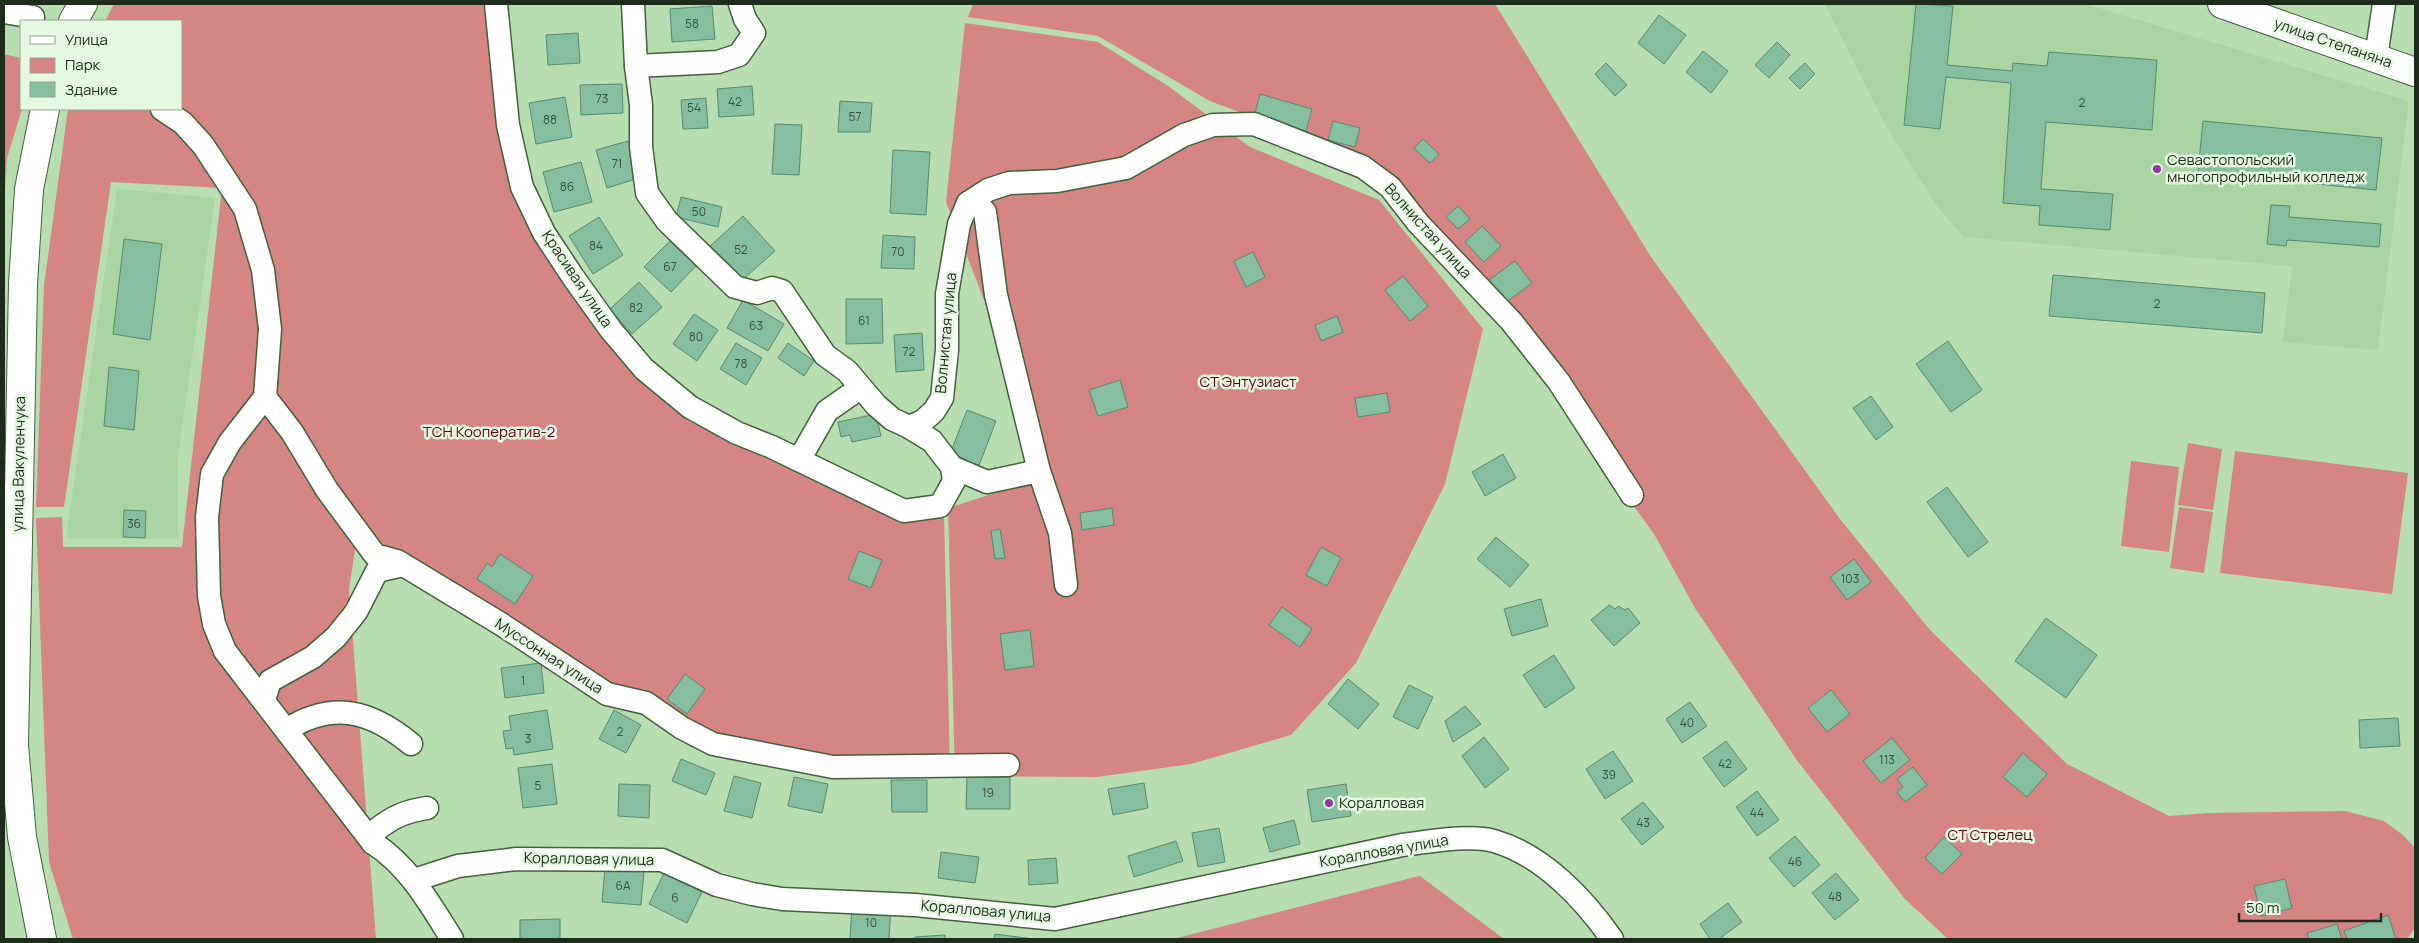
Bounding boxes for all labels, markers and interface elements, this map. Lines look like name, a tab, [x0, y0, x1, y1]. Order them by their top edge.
street label: улица Степаняна	[2271, 12, 2395, 73]
house number: 58	[685, 15, 699, 32]
legend	[20, 20, 182, 110]
text: Улица	[65, 29, 108, 50]
text: Парк	[65, 54, 101, 75]
text: Здание	[65, 79, 118, 100]
house number: 73	[596, 90, 608, 107]
house number: 42	[728, 93, 742, 110]
house number: 2	[2079, 94, 2086, 111]
house number: 54	[687, 99, 701, 116]
house number: 57	[849, 108, 861, 125]
house number: 88	[543, 111, 557, 128]
place label: Севастопольский многопрофильный колледж	[2167, 149, 2365, 187]
house number: 71	[612, 155, 622, 172]
marker: Севастопольский многопрофильный колледж	[2151, 163, 2163, 175]
house number: 86	[560, 178, 574, 195]
street label: Волнистая улица	[1380, 178, 1477, 283]
house number: 50	[692, 203, 706, 220]
street label: Красивая улица	[537, 226, 618, 331]
house number: 84	[589, 237, 603, 254]
house number: 52	[734, 241, 748, 258]
house number: 70	[891, 243, 905, 260]
house number: 67	[663, 258, 677, 275]
street label: Волнистая улица	[930, 272, 961, 394]
house number: 2	[2154, 295, 2161, 312]
house number: 82	[629, 299, 643, 316]
house number: 61	[858, 312, 870, 329]
house number: 63	[749, 317, 763, 334]
house number: 80	[689, 328, 703, 345]
house number: 72	[903, 343, 916, 360]
house number: 78	[735, 355, 748, 372]
park label: СТ Энтузиаст	[1199, 371, 1297, 392]
street label: улица Вакуленчука	[7, 396, 30, 532]
park label: ТСН Кооператив-2	[423, 421, 555, 442]
house number: 36	[127, 515, 141, 532]
house number: 103	[1841, 570, 1859, 587]
street label: Муссонная улица	[491, 613, 607, 698]
house number: 1	[521, 672, 525, 689]
house number: 40	[1680, 714, 1694, 731]
house number: 2	[617, 723, 624, 740]
house number: 3	[525, 730, 531, 747]
house number: 113	[1879, 751, 1895, 768]
house number: 42	[1718, 755, 1732, 772]
house number: 39	[1602, 766, 1616, 783]
house number: 5	[535, 777, 542, 794]
house number: 19	[982, 784, 994, 801]
place label: Коралловая	[1339, 792, 1424, 813]
marker: Коралловая	[1323, 797, 1335, 809]
house number: 44	[1750, 804, 1764, 821]
house number: 43	[1636, 814, 1650, 831]
park label: СТ Стрелец	[1948, 824, 2033, 845]
street label: Коралловая улица	[1318, 829, 1450, 872]
street label: Коралловая улица	[524, 847, 654, 870]
house number: 46	[1788, 853, 1802, 870]
house number: 6А	[615, 877, 631, 894]
house number: 48	[1828, 888, 1842, 905]
house number: 6	[671, 889, 679, 906]
scale bar	[2239, 890, 2382, 922]
street label: Коралловая улица	[920, 894, 1052, 927]
text: 50 m	[2246, 897, 2280, 918]
house number: 10	[865, 914, 877, 931]

